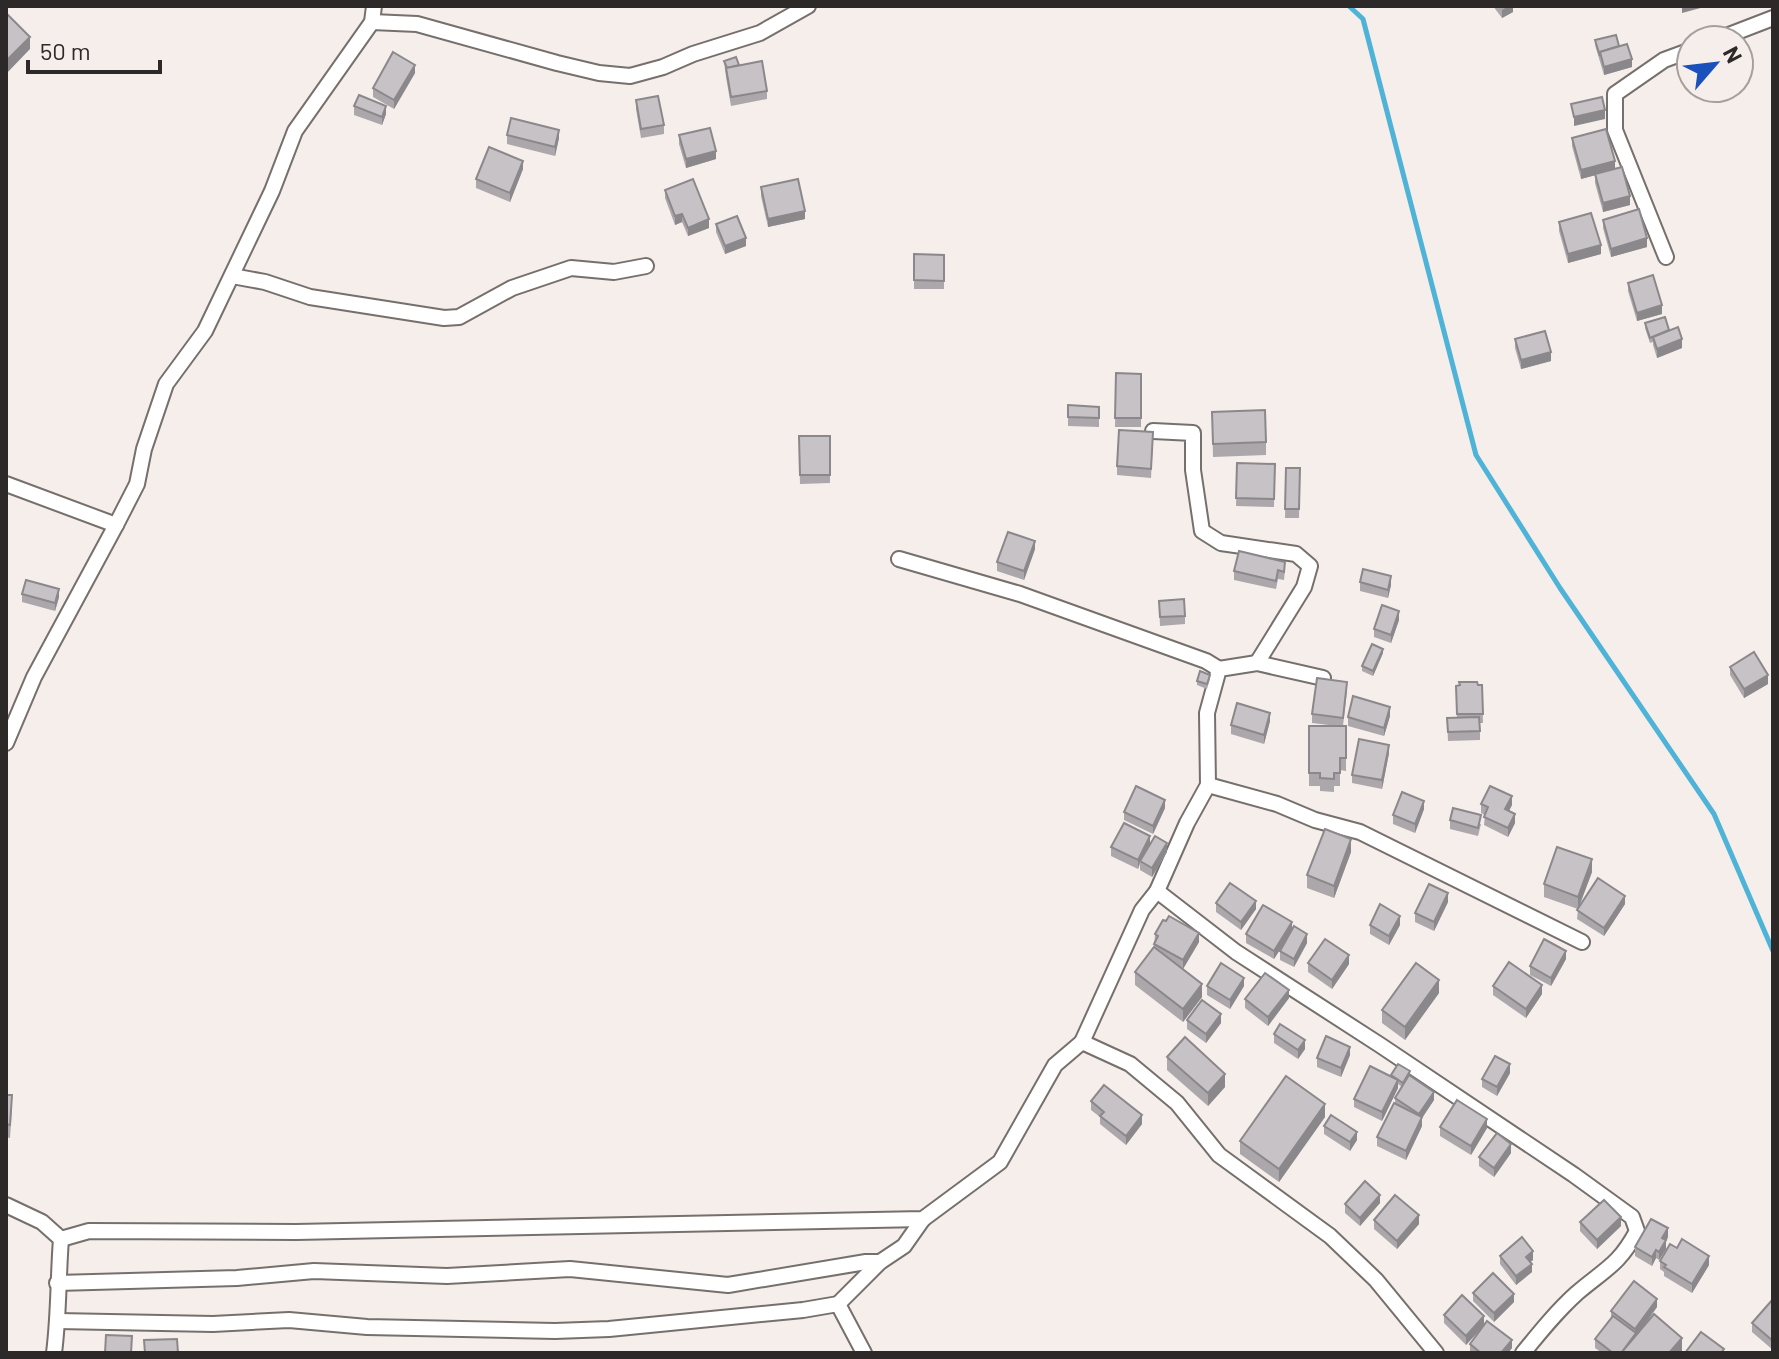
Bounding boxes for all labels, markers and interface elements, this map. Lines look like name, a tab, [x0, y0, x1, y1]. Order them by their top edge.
scale bar	[28, 24, 160, 74]
north arrow	[1675, 24, 1755, 104]
text: 50 m	[40, 36, 91, 65]
text: N	[1719, 42, 1748, 67]

